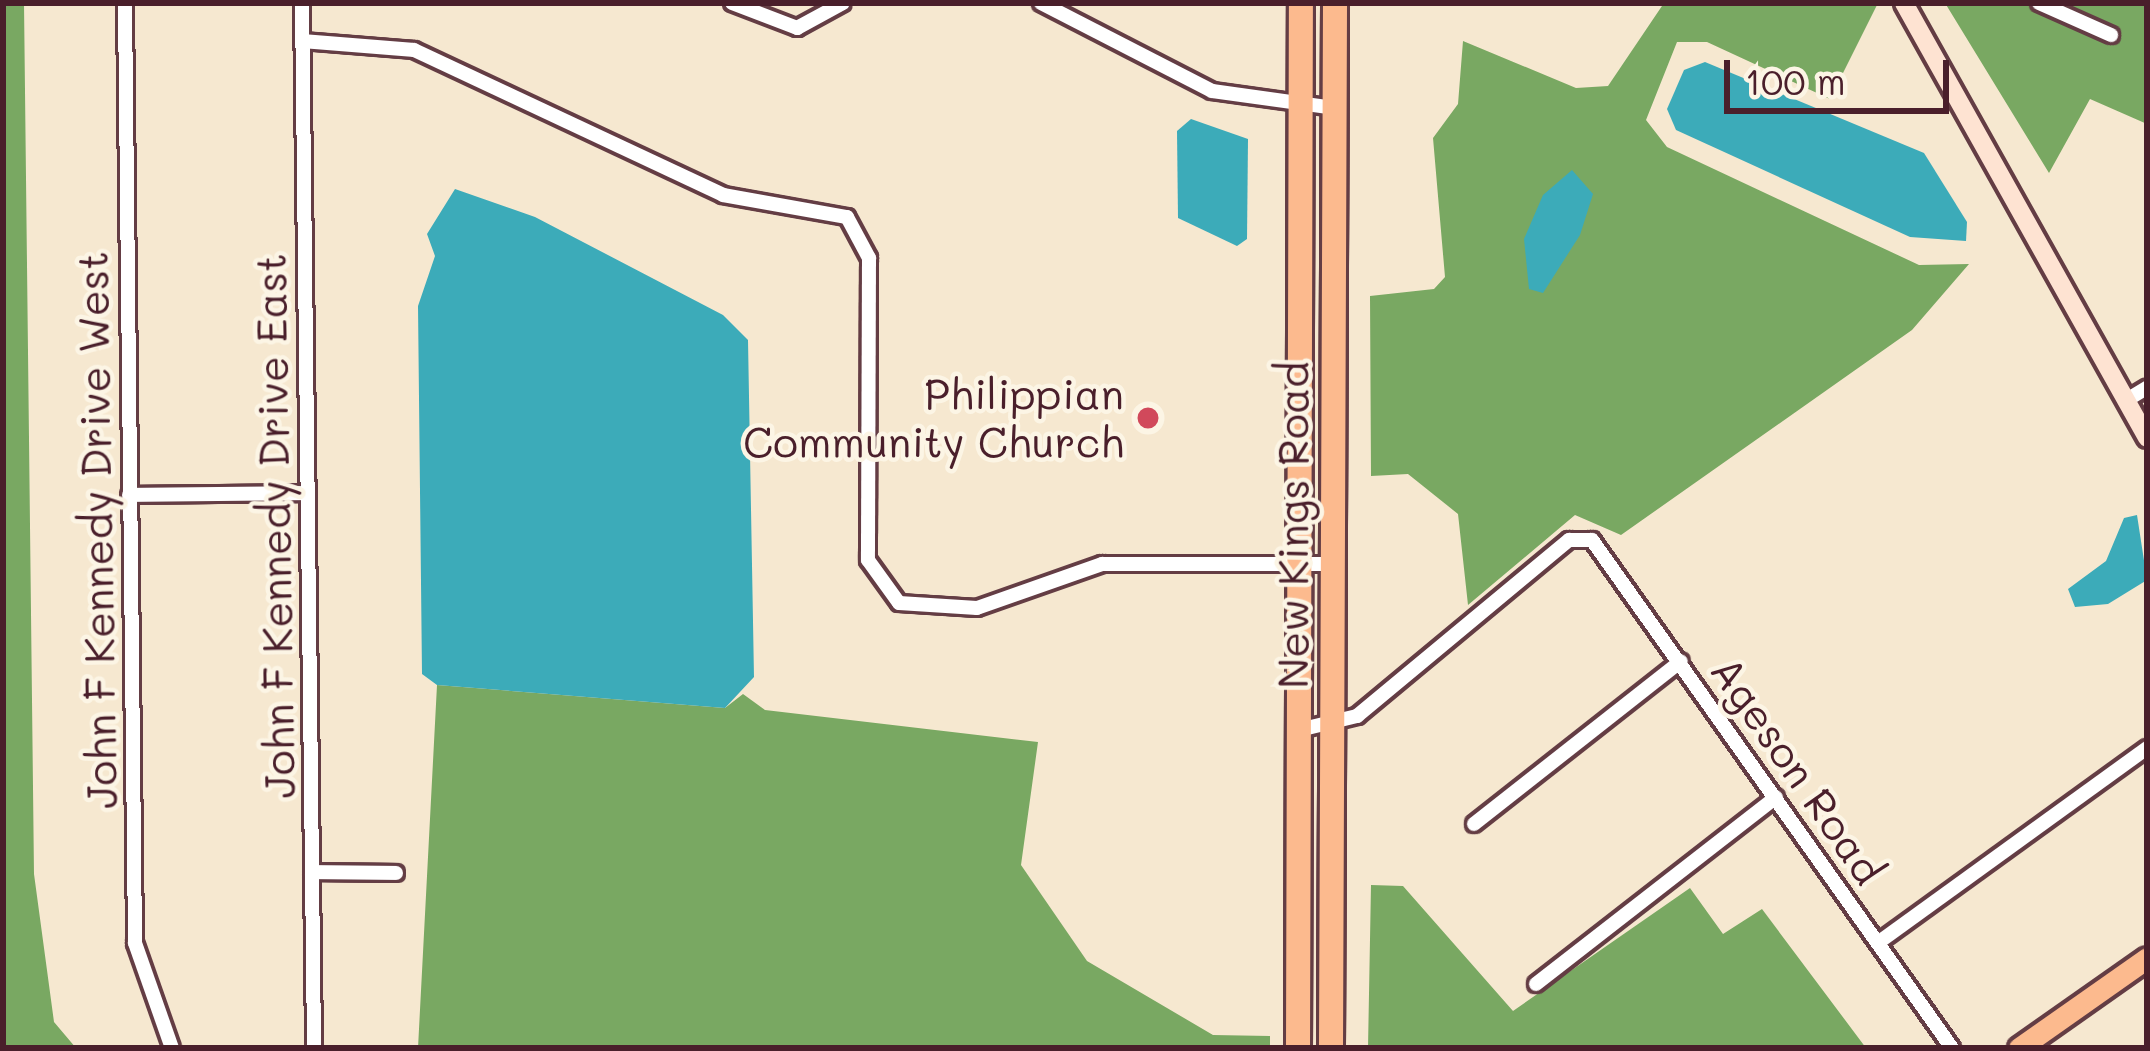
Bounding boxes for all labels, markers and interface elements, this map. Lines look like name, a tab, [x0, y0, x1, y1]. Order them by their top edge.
scale bar	[1730, 36, 1955, 110]
text: 100 m	[1745, 57, 1846, 104]
street label: John F Kennedy Drive West	[67, 251, 127, 809]
street label: John F Kennedy Drive East	[245, 253, 305, 799]
street label: New Kings Road	[1268, 361, 1318, 689]
place label: Philippian Community Church	[743, 369, 1124, 468]
marker: Philippian Community Church	[1135, 405, 1161, 431]
street label: Ageson Road	[1701, 647, 1895, 893]

